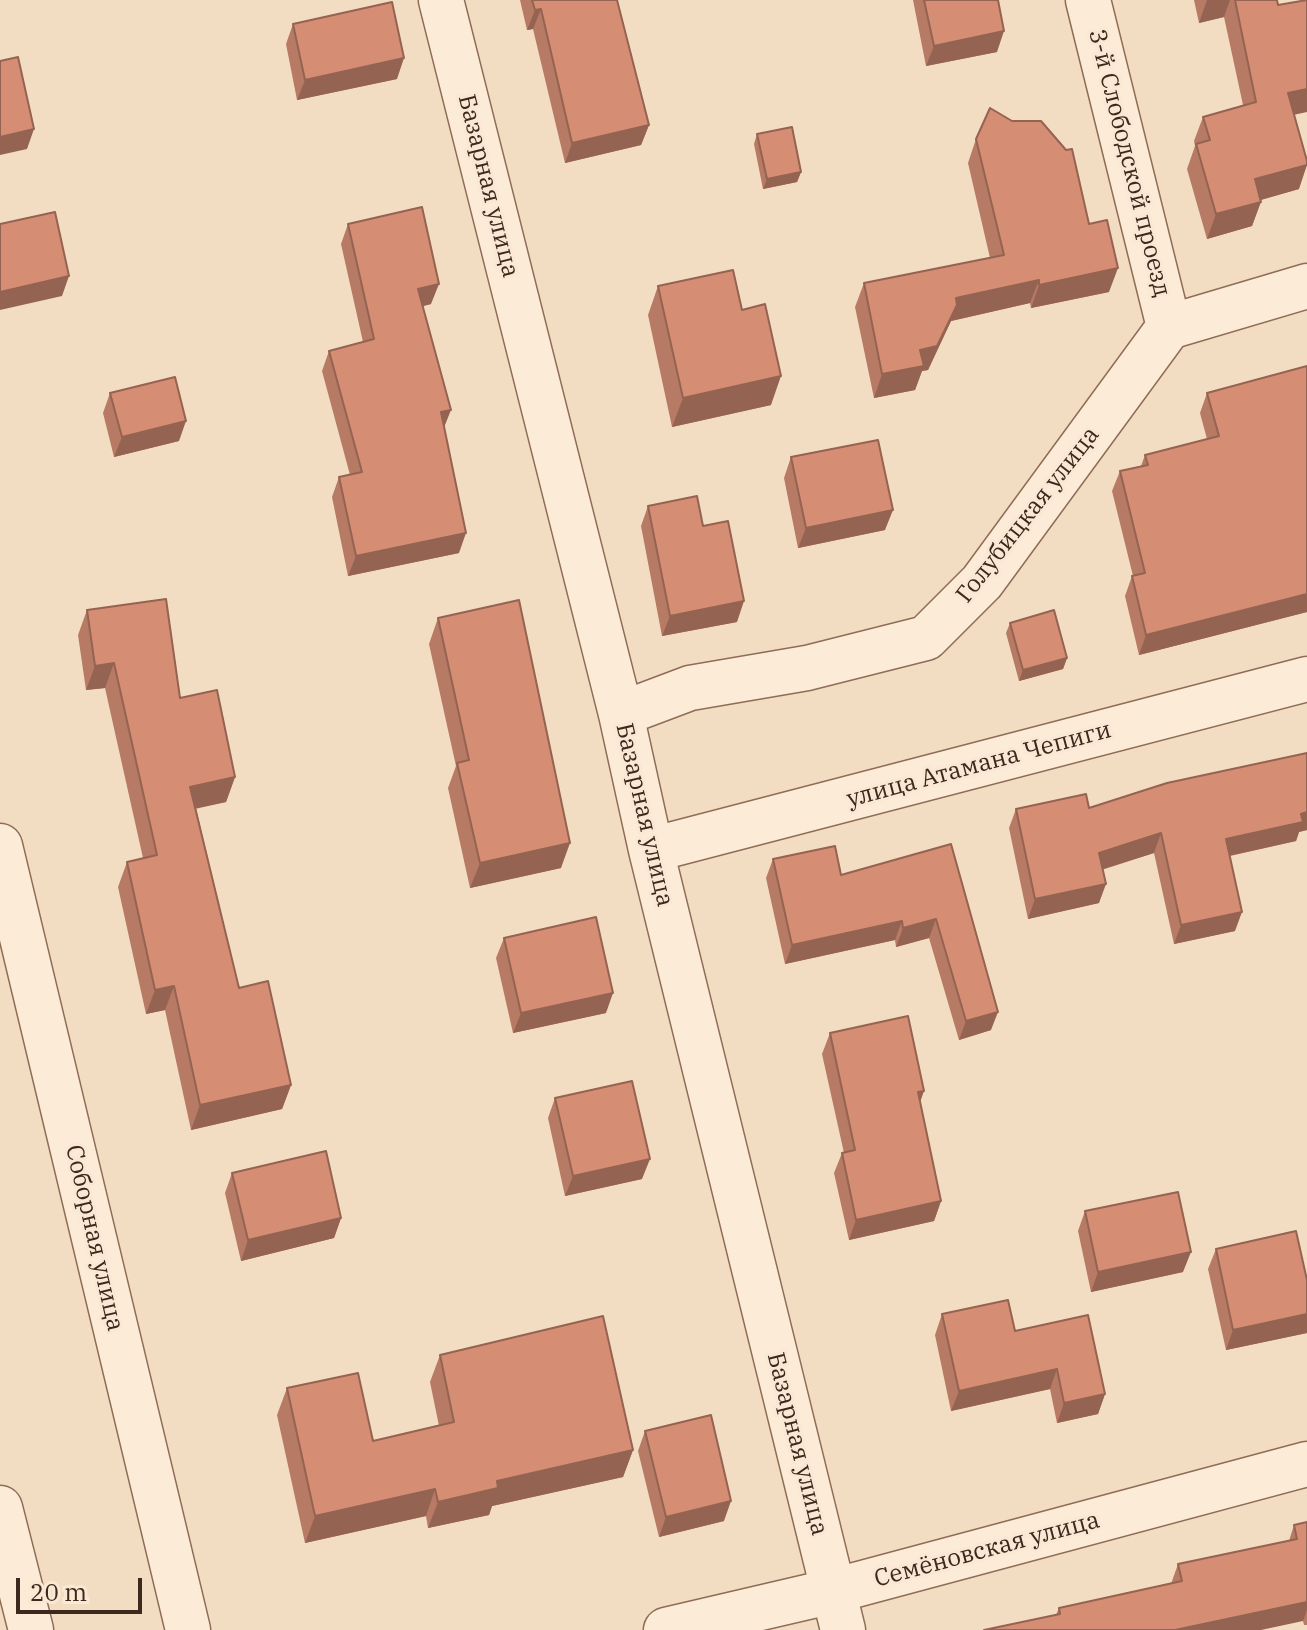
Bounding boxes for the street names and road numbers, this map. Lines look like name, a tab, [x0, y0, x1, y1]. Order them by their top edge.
street label: 3-й Слободской проезд	[1082, 26, 1176, 300]
street label: Базарная улица	[451, 92, 525, 280]
street label: Голубицкая улица	[950, 421, 1106, 609]
street label: улица Атамана Чепиги	[844, 716, 1114, 814]
street label: Базарная улица	[609, 720, 679, 910]
street label: Соборная улица	[59, 1142, 129, 1334]
street label: Базарная улица	[760, 1350, 834, 1538]
street label: Семёновская улица	[871, 1506, 1103, 1594]

